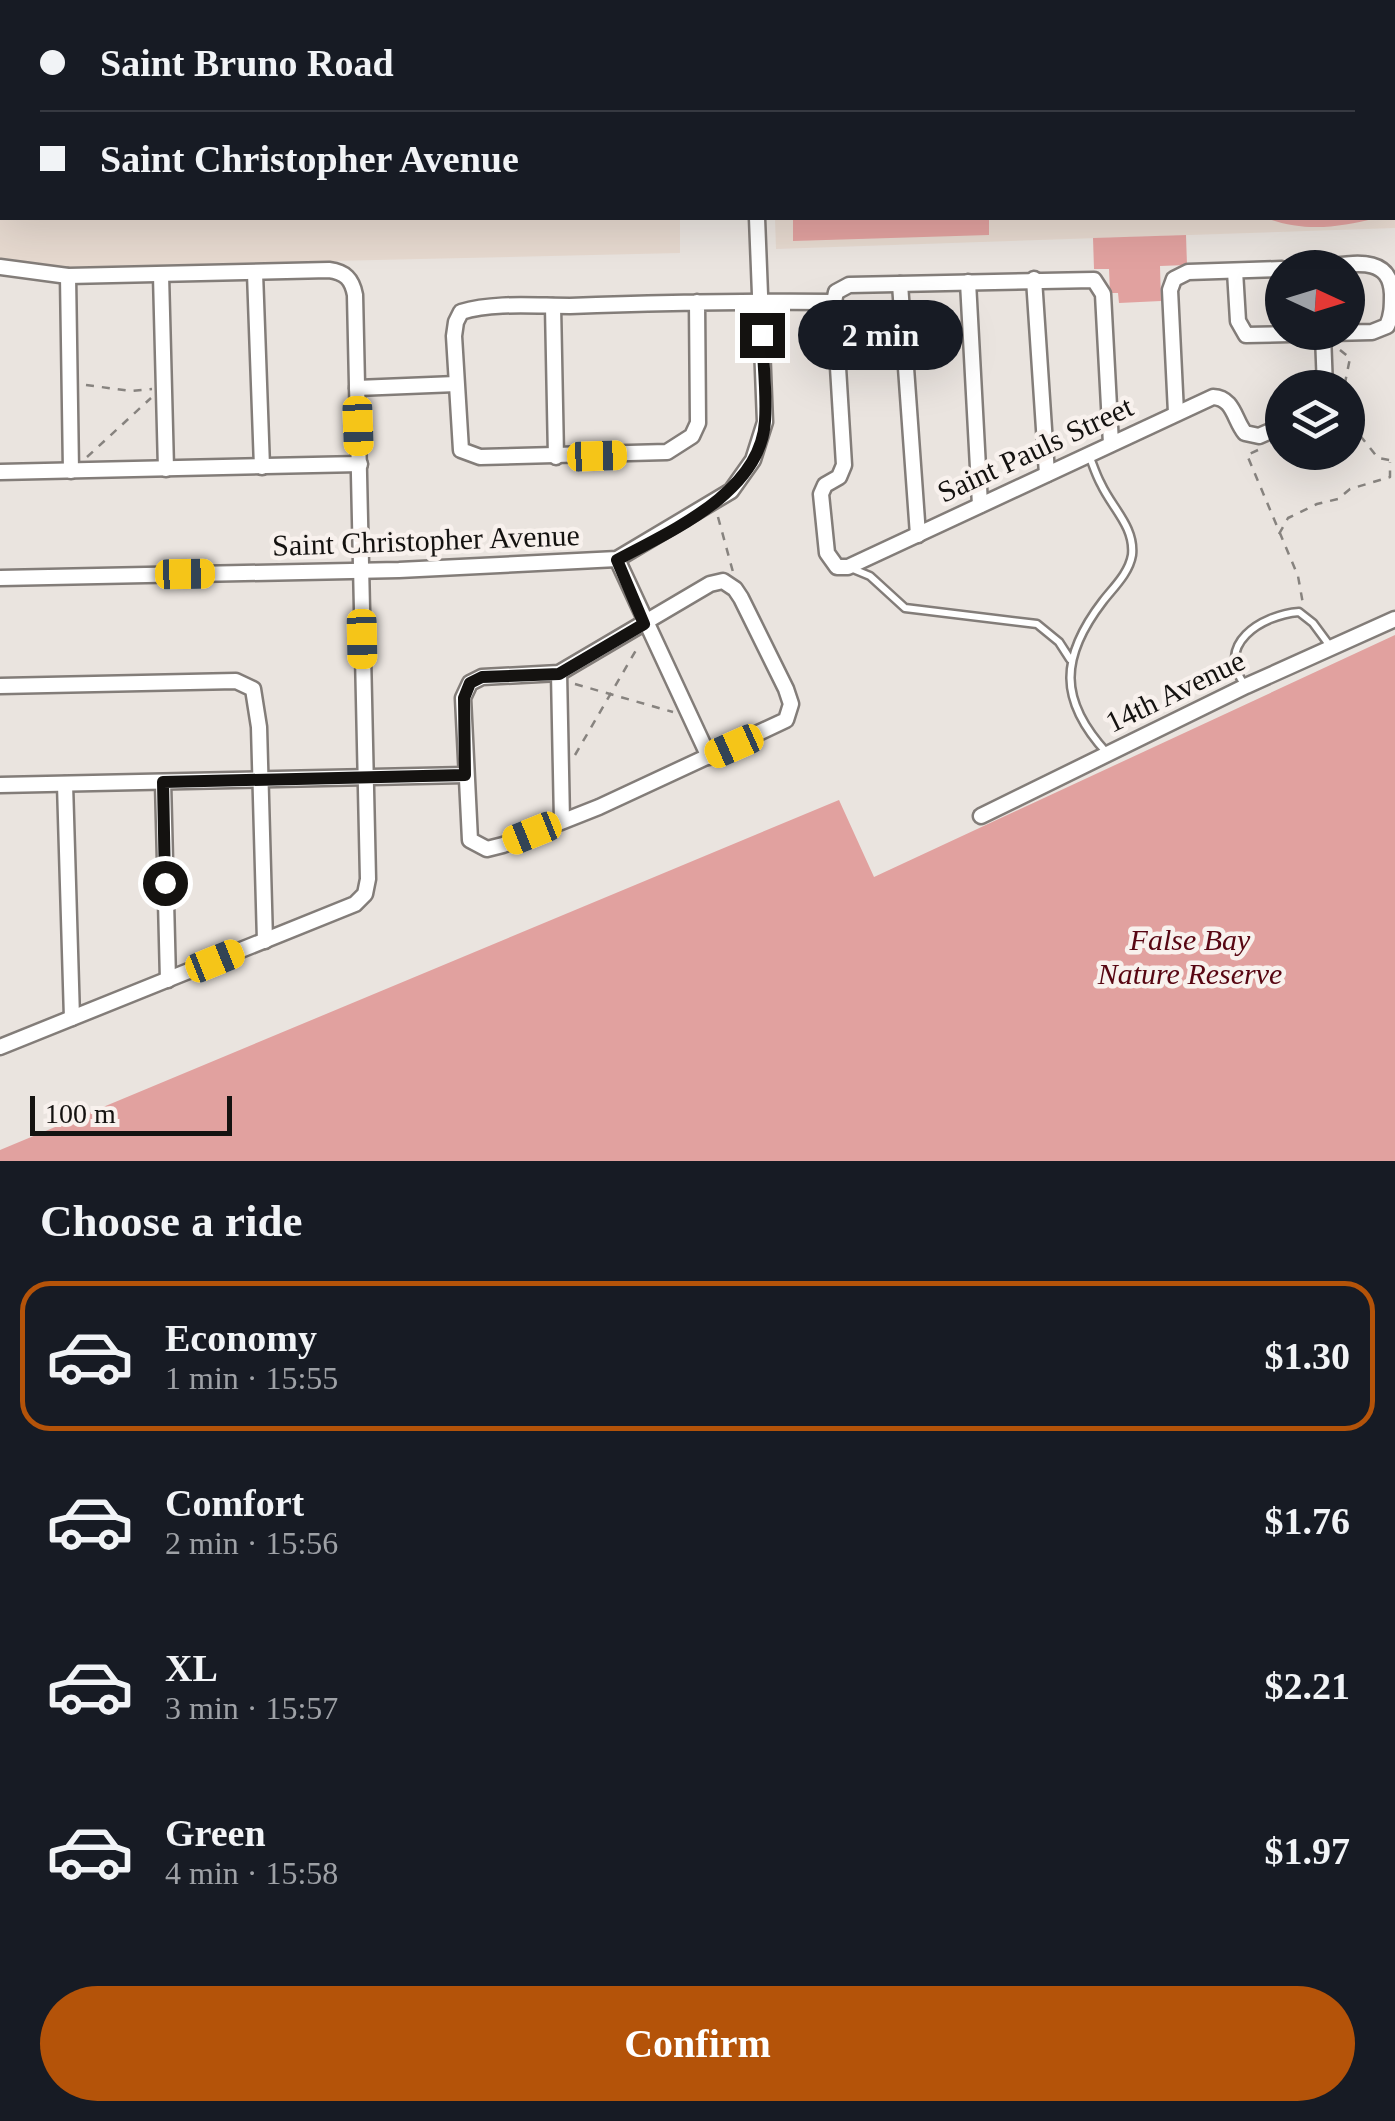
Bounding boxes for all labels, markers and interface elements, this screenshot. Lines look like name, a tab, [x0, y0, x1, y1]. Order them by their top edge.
text: Saint Bruno Road	[100, 42, 394, 84]
text: Saint Christopher Avenue	[100, 138, 519, 180]
north arrow	[1265, 250, 1365, 350]
map controls	[1265, 250, 1365, 470]
callout: 2 min	[797, 300, 962, 370]
route end	[740, 313, 785, 358]
text: 2 min	[842, 317, 919, 353]
button: layers	[1265, 370, 1365, 470]
street label: Saint Pauls Street	[932, 389, 1138, 509]
car	[342, 395, 374, 457]
car	[566, 440, 628, 472]
street label: Saint Christopher Avenue	[272, 518, 580, 562]
car	[155, 558, 215, 590]
car	[346, 609, 378, 669]
street label: 14th Avenue	[1100, 643, 1250, 739]
car	[700, 720, 768, 772]
car	[499, 808, 565, 858]
route start	[143, 861, 188, 906]
park label: False Bay Nature Reserve	[1097, 923, 1282, 990]
car	[182, 936, 248, 986]
scale bar	[30, 1091, 232, 1136]
text: 100 m	[45, 1098, 116, 1129]
text: Choose a ride	[40, 1196, 303, 1246]
icon: car	[45, 1311, 135, 1401]
text: Economy	[165, 1317, 317, 1359]
text: $1.30	[1265, 1335, 1350, 1377]
text: 1 min · 15:55	[165, 1360, 338, 1396]
icon: car	[45, 1476, 135, 1566]
text: Comfort	[165, 1482, 304, 1524]
text: $1.76	[1265, 1500, 1350, 1542]
text: 2 min · 15:56	[165, 1525, 338, 1561]
icon: car	[45, 1641, 135, 1731]
text: XL	[165, 1647, 218, 1689]
text: $2.21	[1265, 1665, 1350, 1707]
text: 3 min · 15:57	[165, 1690, 338, 1726]
icon: car	[45, 1806, 135, 1896]
text: Green	[165, 1812, 266, 1854]
text: $1.97	[1265, 1830, 1350, 1872]
text: 4 min · 15:58	[165, 1855, 338, 1891]
button: Confirm	[40, 1986, 1355, 2101]

